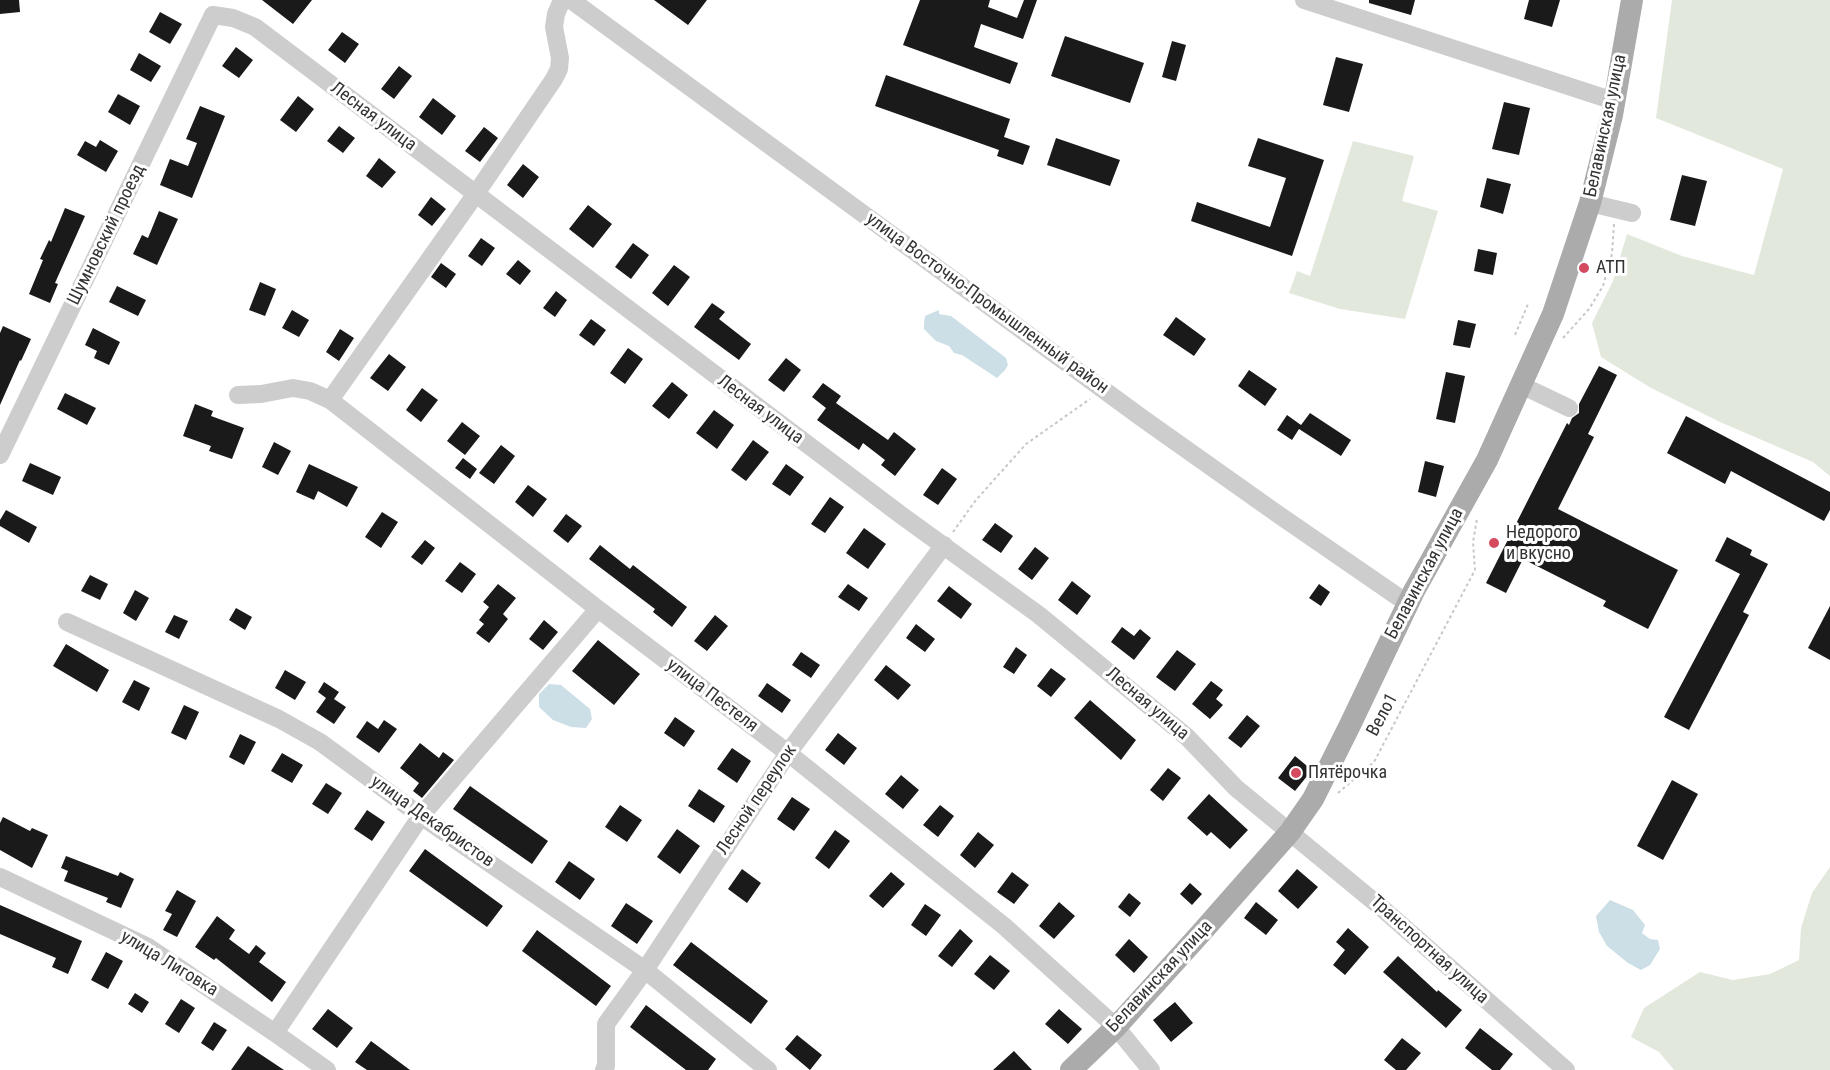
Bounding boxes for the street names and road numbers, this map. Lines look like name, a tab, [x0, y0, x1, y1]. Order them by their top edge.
street label: Белавинская улица	[1580, 53, 1632, 199]
street label: Лесная улица	[326, 78, 420, 156]
street label: Шумновский проезд	[64, 161, 150, 309]
street label: улица Восточно-Промышленный район	[862, 209, 1112, 399]
street label: Лесная улица	[713, 371, 807, 449]
street label: Белавинская улица	[1381, 505, 1469, 643]
street label: улица Пестеля	[662, 655, 762, 737]
street label: Лесная улица	[1101, 663, 1193, 745]
street label: Вело1	[1363, 690, 1403, 740]
street label: Лесной переулок	[712, 741, 802, 859]
street label: улица Декабристов	[366, 771, 498, 873]
street label: Транспортная улица	[1365, 891, 1493, 1009]
street label: Белавинская улица	[1102, 916, 1218, 1038]
street label: улица Лиговка	[116, 926, 222, 1002]

